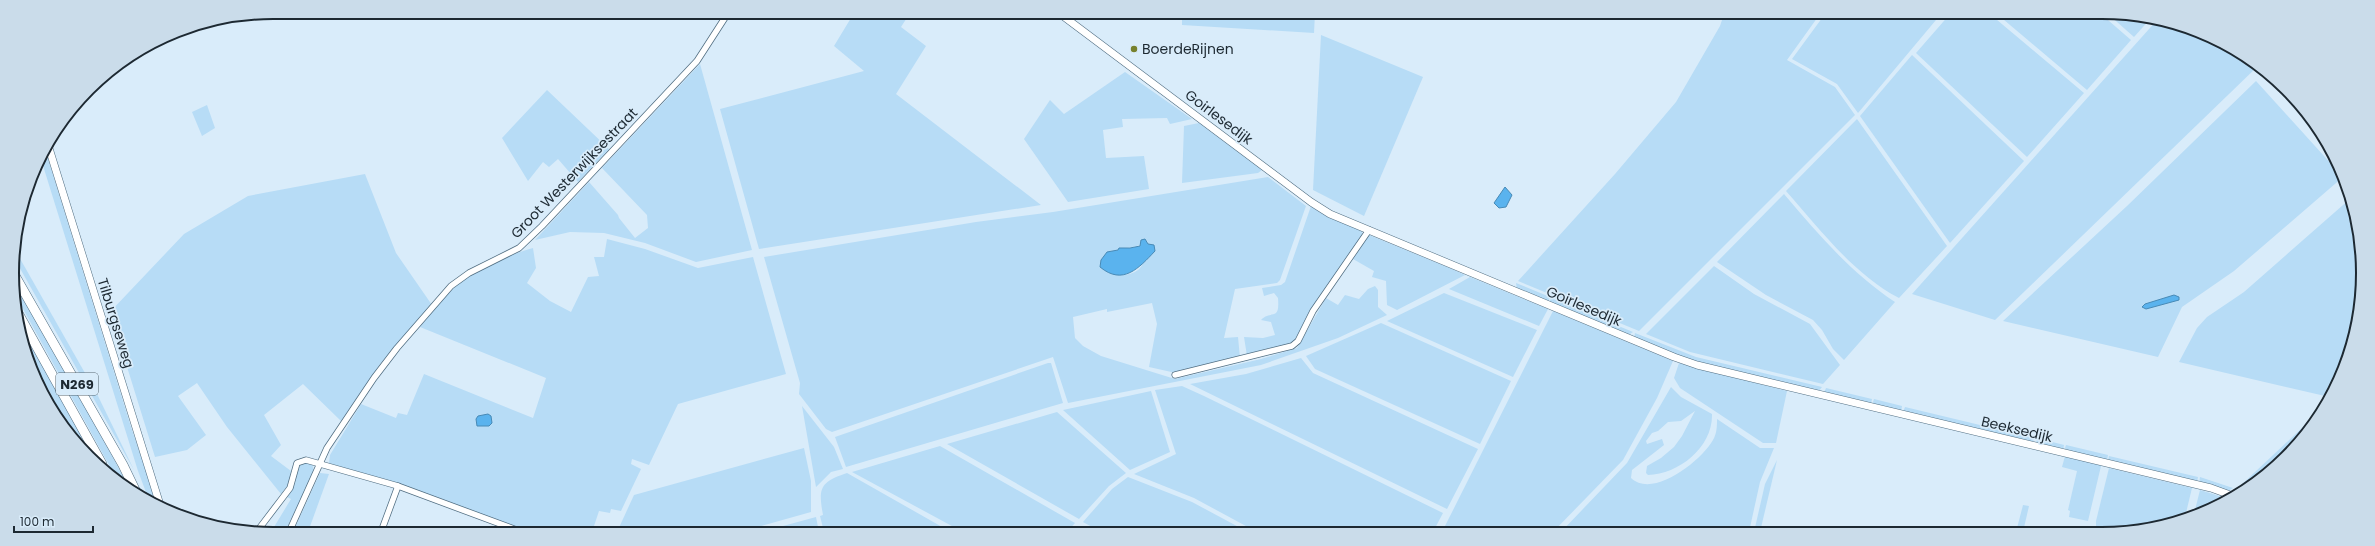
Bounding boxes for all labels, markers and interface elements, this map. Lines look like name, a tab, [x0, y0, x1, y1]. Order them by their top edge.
place label: BoerdeRijnen	[1142, 39, 1234, 59]
marker: BoerdeRijnen	[1129, 44, 1139, 54]
street label: Goirlesedijk	[1181, 85, 1258, 150]
street label: Groot Westerwijksestraat	[506, 103, 642, 243]
street label: Tilburgseweg	[93, 276, 139, 370]
street label: Goirlesedijk	[1543, 281, 1626, 331]
road number: N269	[56, 373, 98, 395]
street label: Beeksedijk	[1979, 411, 2055, 447]
scale bar	[14, 508, 93, 534]
text: 100 m	[20, 513, 54, 530]

